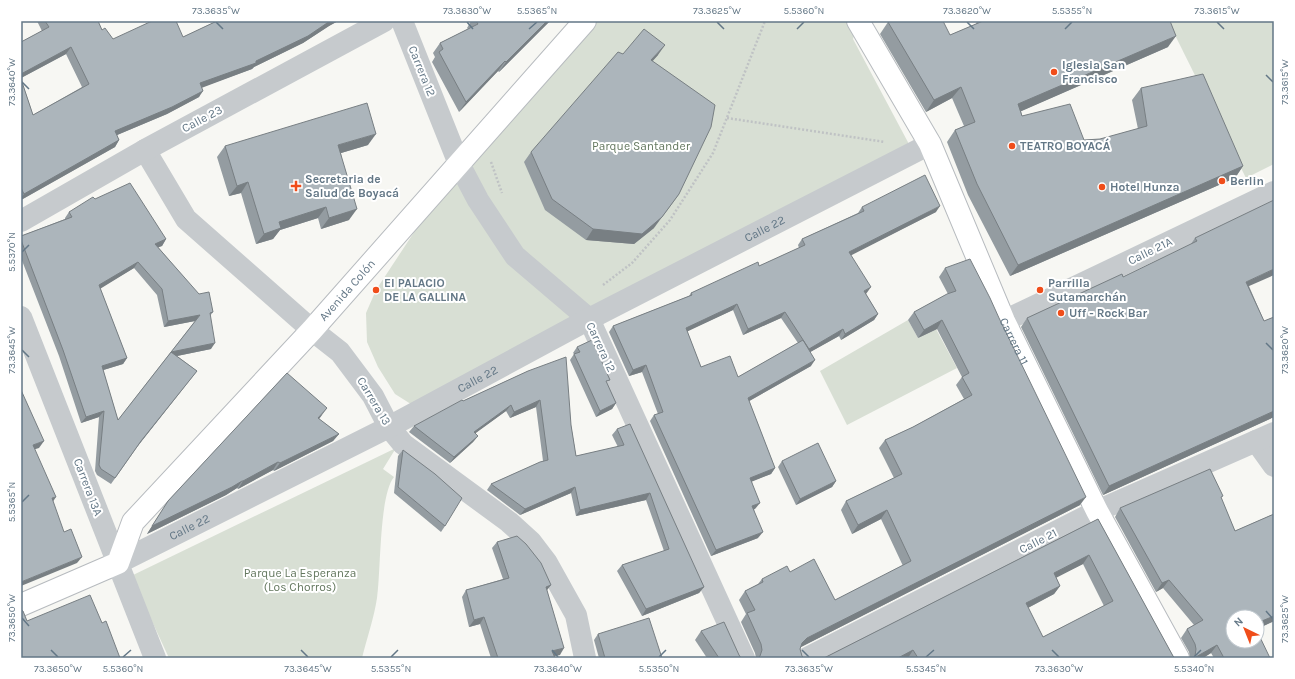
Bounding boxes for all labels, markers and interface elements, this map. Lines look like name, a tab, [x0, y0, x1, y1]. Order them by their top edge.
text: 73.3635°W	[192, 5, 240, 17]
text: 73.3630°W	[443, 5, 491, 17]
text: 5.5365°N	[517, 5, 557, 17]
text: 73.3625°W	[693, 5, 741, 17]
text: 5.5360°N	[784, 5, 824, 17]
text: 73.3620°W	[943, 5, 991, 17]
text: 5.5355°N	[1052, 5, 1092, 17]
text: 73.3615°W	[1194, 5, 1240, 17]
street label: Carrera 12	[405, 44, 439, 98]
text: 73.3640°W	[6, 58, 18, 106]
place label: Iglesia San Francisco	[1062, 58, 1125, 86]
text: 73.3615°W	[1279, 59, 1291, 105]
marker: Iglesia San Francisco	[1049, 67, 1059, 77]
street label: Calle 23	[179, 103, 225, 135]
place label: TEATRO BOYACÁ	[1020, 138, 1111, 153]
park label: Parque Santander	[592, 139, 691, 153]
marker: TEATRO BOYACÁ	[1007, 141, 1017, 151]
place label: Secretaria de Salud de Boyacá	[305, 172, 399, 200]
place label: Berlin	[1230, 174, 1264, 188]
marker: Berlin	[1217, 176, 1227, 186]
marker: Secretaria de Salud de Boyacá	[290, 180, 302, 192]
place label: Hotel Hunza	[1110, 180, 1179, 194]
marker: Hotel Hunza	[1097, 182, 1107, 192]
street label: Calle 22	[742, 213, 787, 245]
text: 5.5370°N	[6, 232, 18, 272]
street label: Calle 21A	[1126, 234, 1175, 268]
street label: Avenida Colón	[316, 257, 378, 324]
place label: El PALACIO DE LA GALLINA	[384, 276, 467, 304]
place label: Parrilla Sutamarchán	[1048, 276, 1126, 304]
marker: El PALACIO DE LA GALLINA	[371, 285, 381, 295]
marker: Parrilla Sutamarchán	[1035, 285, 1045, 295]
place label: Uff - Rock Bar	[1069, 306, 1147, 320]
marker: Uff - Rock Bar	[1056, 308, 1066, 318]
street label: Carrera 11	[997, 316, 1031, 367]
street label: Carrera 12	[583, 320, 619, 374]
text: 73.3645°W	[6, 326, 18, 374]
text: 73.3620°W	[1279, 326, 1291, 374]
street label: Calle 22	[455, 363, 500, 396]
street label: Carrera 13	[354, 374, 394, 428]
street label: Carrera 13A	[71, 456, 105, 518]
text: 5.5365°N	[6, 482, 18, 522]
street label: Calle 22	[167, 511, 212, 543]
street label: Calle 21	[1017, 526, 1059, 556]
park label: Parque La Esperanza (Los Chorros)	[244, 566, 356, 594]
text: 73.3650°W	[6, 594, 18, 642]
text: 73.3625°W	[1279, 595, 1291, 643]
north arrow	[1225, 609, 1265, 649]
text: N	[1231, 615, 1246, 629]
text: 73.3650°W	[34, 663, 82, 675]
text: 5.5360°N	[103, 663, 143, 675]
text: 73.3645°W	[284, 663, 332, 675]
text: 5.5355°N	[371, 663, 411, 675]
text: 73.3640°W	[534, 663, 582, 675]
text: 5.5350°N	[639, 663, 679, 675]
text: 73.3635°W	[785, 663, 833, 675]
text: 5.5345°N	[906, 663, 946, 675]
text: 73.3630°W	[1035, 663, 1083, 675]
text: 5.5340°N	[1174, 663, 1214, 675]

